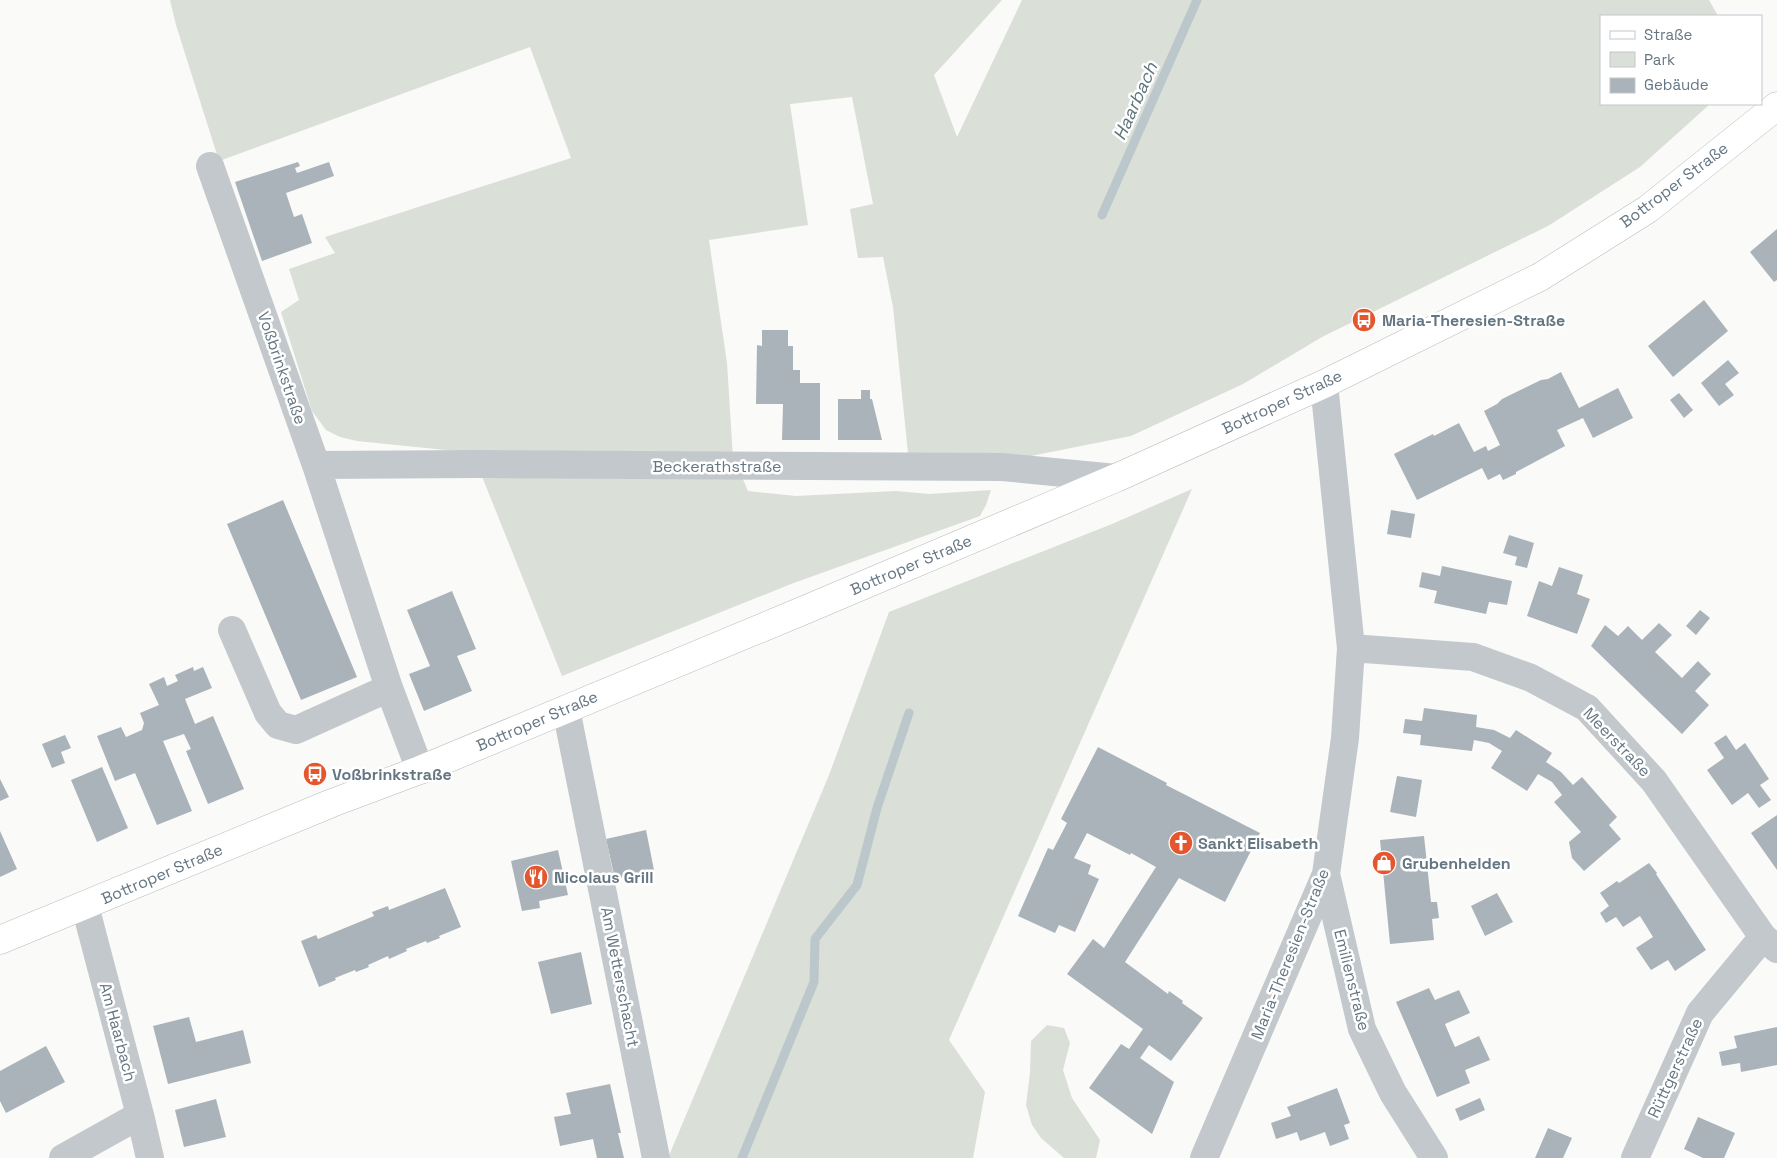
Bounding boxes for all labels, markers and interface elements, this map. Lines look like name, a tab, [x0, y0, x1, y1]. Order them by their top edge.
legend	[1600, 15, 1762, 105]
text: Straße	[1644, 25, 1693, 44]
text: Park	[1644, 50, 1675, 69]
water label: Haarbach	[1108, 58, 1163, 143]
text: Gebäude	[1644, 75, 1709, 94]
street label: Bottroper Straße	[1616, 137, 1732, 233]
bus stop icon: Maria-Theresien-Straße	[1351, 307, 1377, 333]
street label: Voßbrinkstraße	[253, 309, 311, 427]
place label: Maria-Theresien-Straße	[1382, 310, 1565, 331]
street label: Bottroper Straße	[1219, 365, 1345, 439]
street label: Beckerathstraße	[653, 456, 781, 477]
street label: Bottroper Straße	[847, 530, 975, 600]
street label: Bottroper Straße	[473, 686, 601, 756]
street label: Meerstraße	[1579, 703, 1655, 781]
bus stop icon: Voßbrinkstraße	[302, 761, 328, 787]
place label: Voßbrinkstraße	[332, 764, 452, 785]
church icon: Sankt Elisabeth	[1168, 830, 1194, 856]
place label: Sankt Elisabeth	[1198, 833, 1318, 854]
street label: Bottroper Straße	[98, 839, 226, 909]
shop icon: Grubenhelden	[1371, 850, 1397, 876]
place label: Grubenhelden	[1402, 853, 1511, 874]
restaurant icon: Nicolaus Grill	[523, 864, 549, 890]
street label: Maria-Theresien-Straße	[1246, 865, 1334, 1043]
place label: Nicolaus Grill	[554, 867, 653, 888]
street label: Am Wetterschacht	[596, 905, 644, 1049]
street label: Emilienstraße	[1329, 927, 1375, 1033]
street label: Am Haarbach	[95, 980, 141, 1084]
street label: Rüttgerstraße	[1643, 1015, 1707, 1121]

